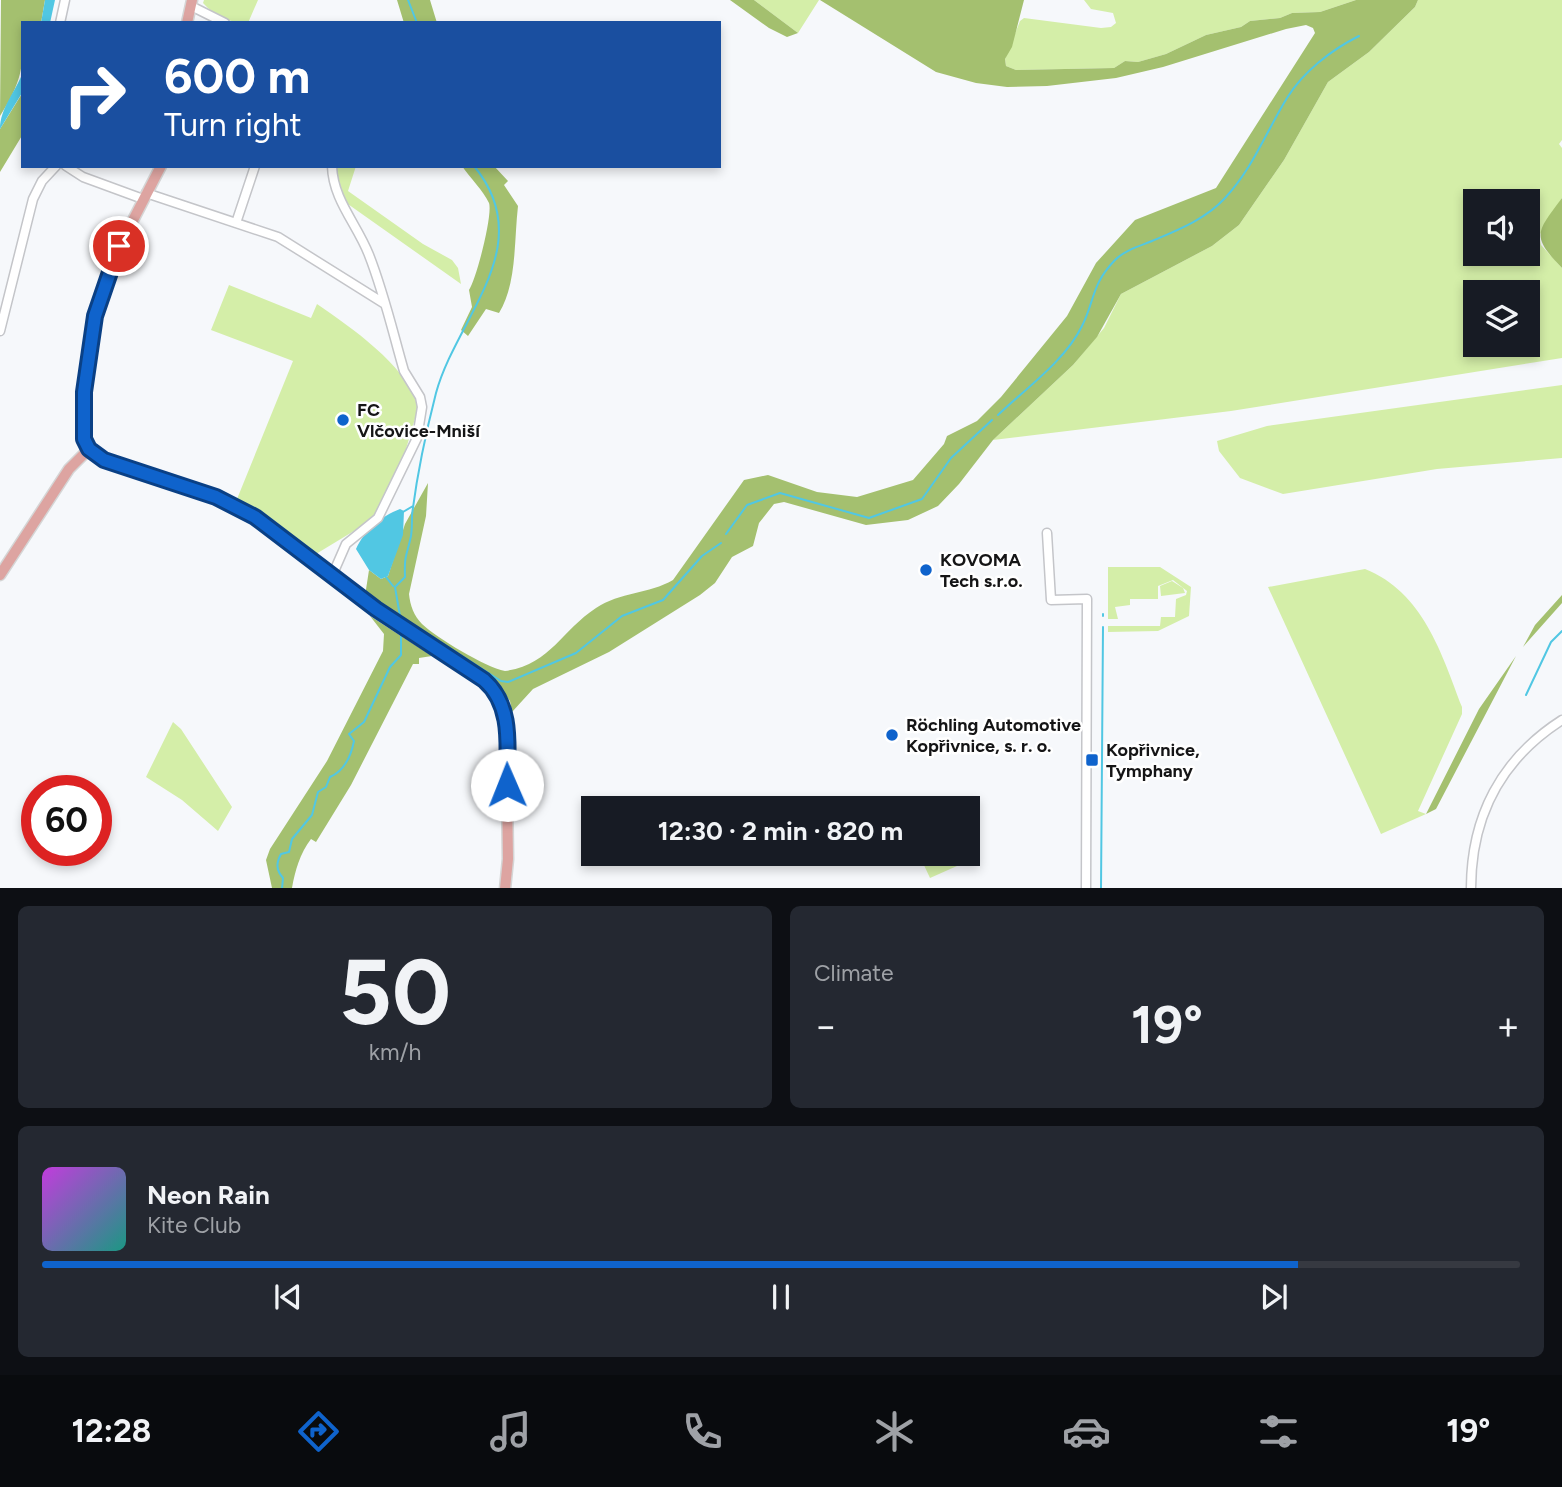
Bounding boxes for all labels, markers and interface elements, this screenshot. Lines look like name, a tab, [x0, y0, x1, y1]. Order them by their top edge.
text: 600 m	[164, 46, 310, 105]
icon: right	[49, 49, 140, 140]
text: Turn right	[164, 106, 302, 144]
map controls	[1463, 189, 1540, 357]
button: sound	[1463, 189, 1540, 266]
pin	[89, 216, 149, 276]
icon: arrive	[100, 227, 138, 265]
button: layers	[1463, 280, 1540, 357]
place label: FC Vlčovice-Mniší	[357, 399, 481, 442]
marker: FC Vlčovice-Mniší	[335, 412, 351, 428]
place label: KOVOMA Tech s.r.o.	[940, 549, 1023, 592]
marker: KOVOMA Tech s.r.o.	[918, 562, 934, 578]
place label: Röchling Automotive Kopřivnice, s. r. o.	[906, 714, 1081, 757]
marker: Röchling Automotive Kopřivnice, s. r. o.	[884, 727, 900, 743]
place label: Kopřivnice, Tymphany	[1106, 739, 1200, 782]
position arrow	[470, 748, 544, 822]
marker: Kopřivnice, Tymphany	[1084, 752, 1100, 768]
speed limit sign: 60	[21, 775, 112, 866]
text: 12:30 · 2 min · 820 m	[658, 815, 903, 847]
text: 50	[339, 938, 451, 1047]
text: Climate	[814, 959, 893, 987]
text: 19°	[1131, 994, 1203, 1056]
text: −	[814, 1003, 838, 1049]
text: +	[1496, 1003, 1520, 1049]
text: km/h	[369, 1038, 421, 1066]
text: Neon Rain	[147, 1179, 270, 1211]
text: Kite Club	[147, 1211, 241, 1239]
icon: previous	[269, 1278, 307, 1316]
icon: pause	[762, 1278, 800, 1316]
icon: next	[1255, 1278, 1293, 1316]
icon: directions	[294, 1407, 343, 1456]
icon: music	[486, 1407, 535, 1456]
icon: phone	[678, 1407, 727, 1456]
icon: climate	[870, 1407, 919, 1456]
icon: car	[1062, 1407, 1111, 1456]
icon: filters	[1254, 1407, 1303, 1456]
text: 12:28	[72, 1412, 151, 1450]
text: 19°	[1446, 1412, 1490, 1450]

